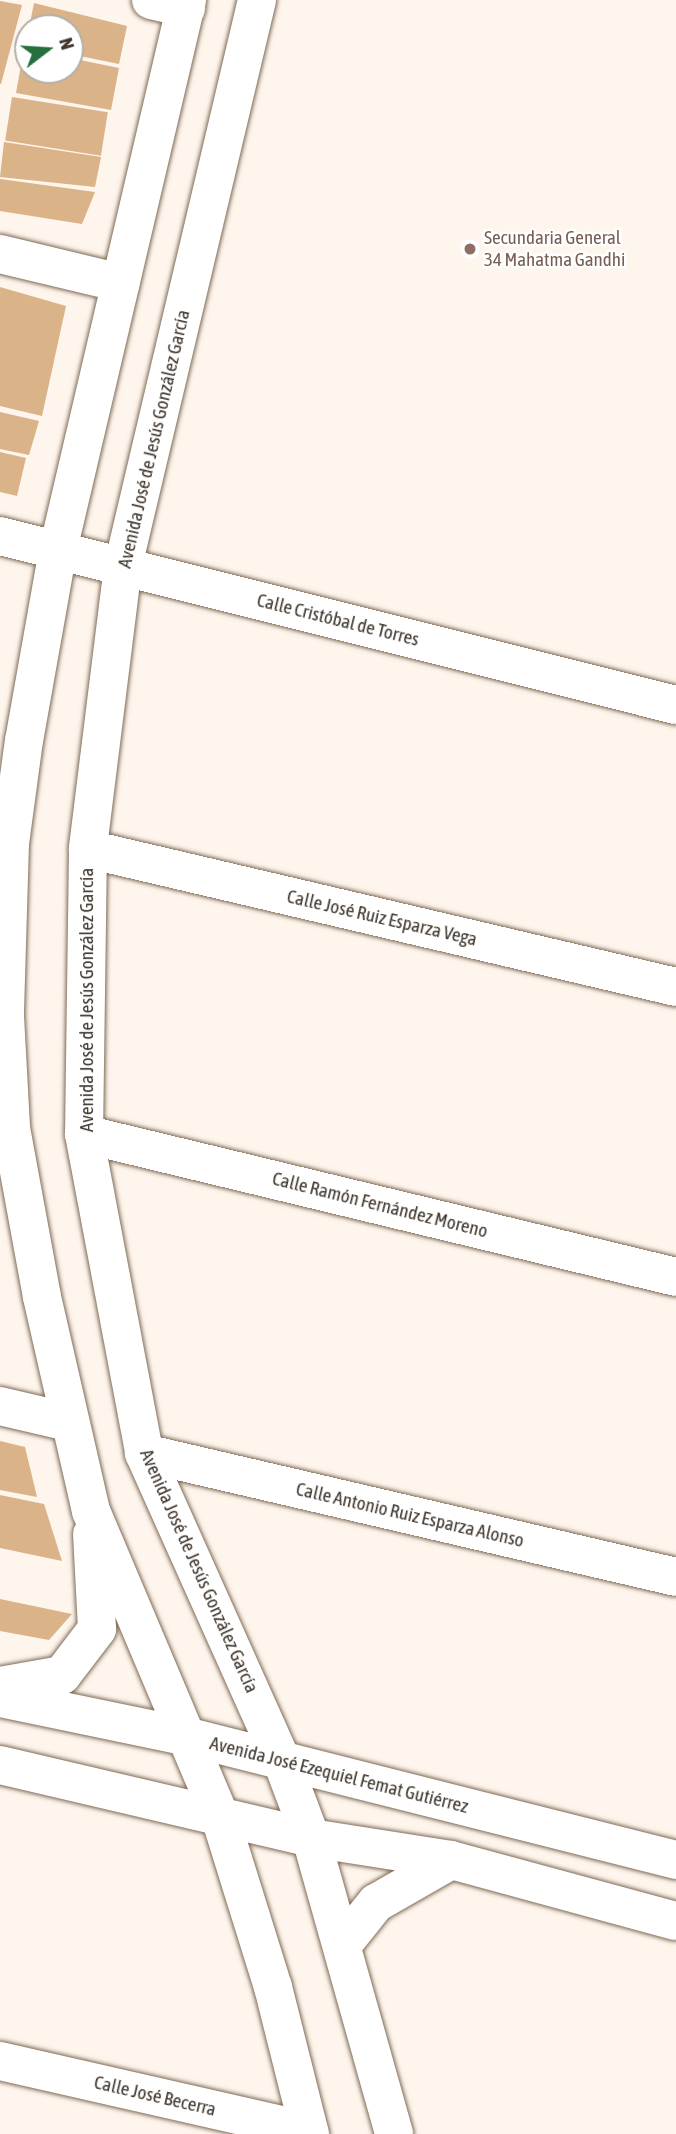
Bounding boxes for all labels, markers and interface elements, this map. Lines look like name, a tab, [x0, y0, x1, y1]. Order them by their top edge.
north arrow	[14, 14, 84, 84]
text: N	[55, 35, 79, 52]
place label: Secundaria General 34 Mahatma Gandhi	[484, 227, 625, 271]
marker: Secundaria General 34 Mahatma Gandhi	[462, 241, 478, 257]
street label: Avenida José de Jesús González García	[113, 308, 195, 570]
street label: Calle Cristóbal de Torres	[255, 589, 421, 651]
street label: Avenida José de Jesús González García	[76, 868, 98, 1132]
street label: Calle José Ruiz Esparza Vega	[285, 885, 479, 951]
street label: Calle Ramón Fernández Moreno	[270, 1167, 490, 1243]
street label: Avenida José de Jesús González García	[135, 1446, 263, 1696]
street label: Calle Antonio Ruiz Esparza Alonso	[294, 1478, 526, 1552]
street label: Avenida José Ezequiel Femat Gutiérrez	[207, 1732, 471, 1818]
street label: Calle José Becerra	[92, 2071, 218, 2121]

